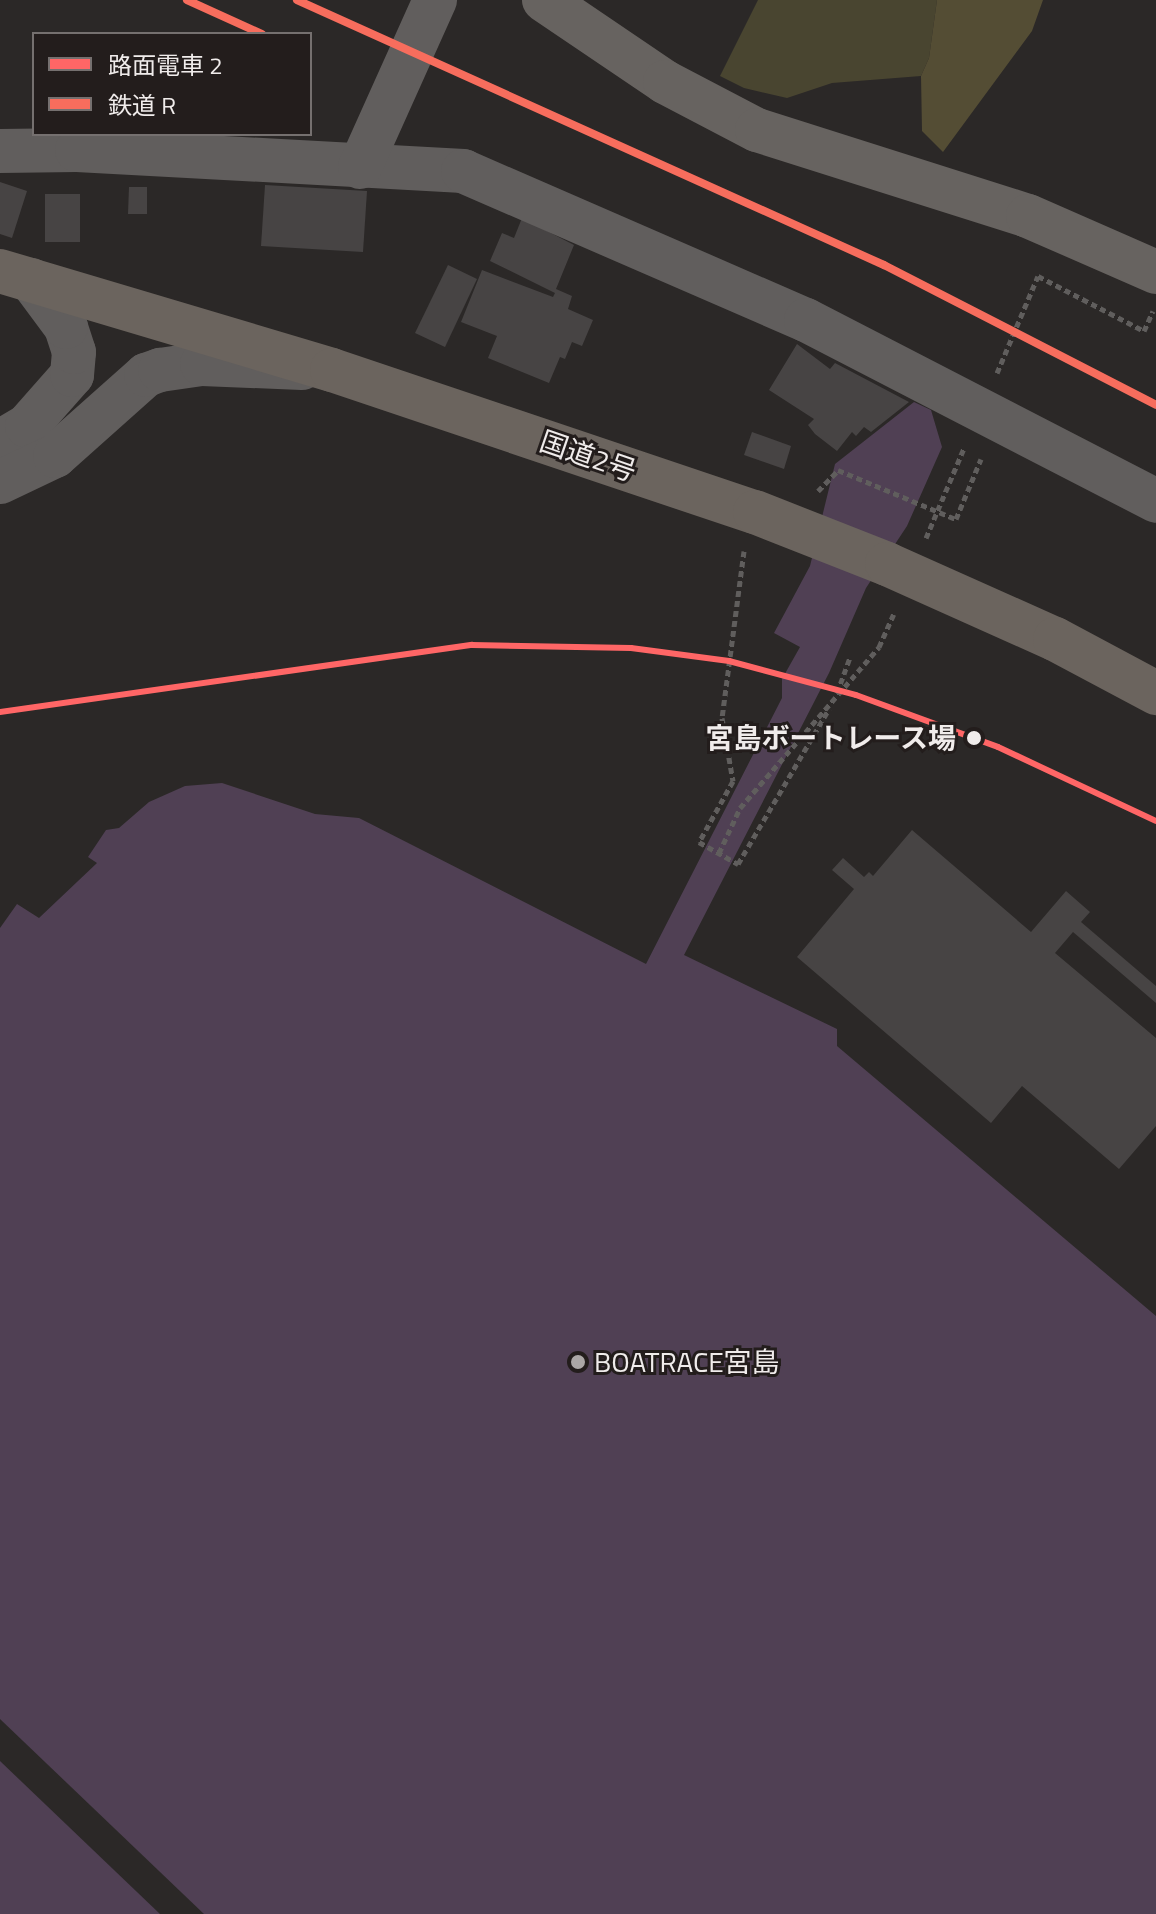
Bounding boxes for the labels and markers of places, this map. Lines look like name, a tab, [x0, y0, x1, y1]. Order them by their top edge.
place label: 宮島ボートレース場	[704, 721, 956, 755]
marker: 宮島ボートレース場	[963, 727, 985, 749]
place label: BOATRACE宮島	[594, 1345, 780, 1379]
marker: BOATRACE宮島	[569, 1353, 587, 1371]

